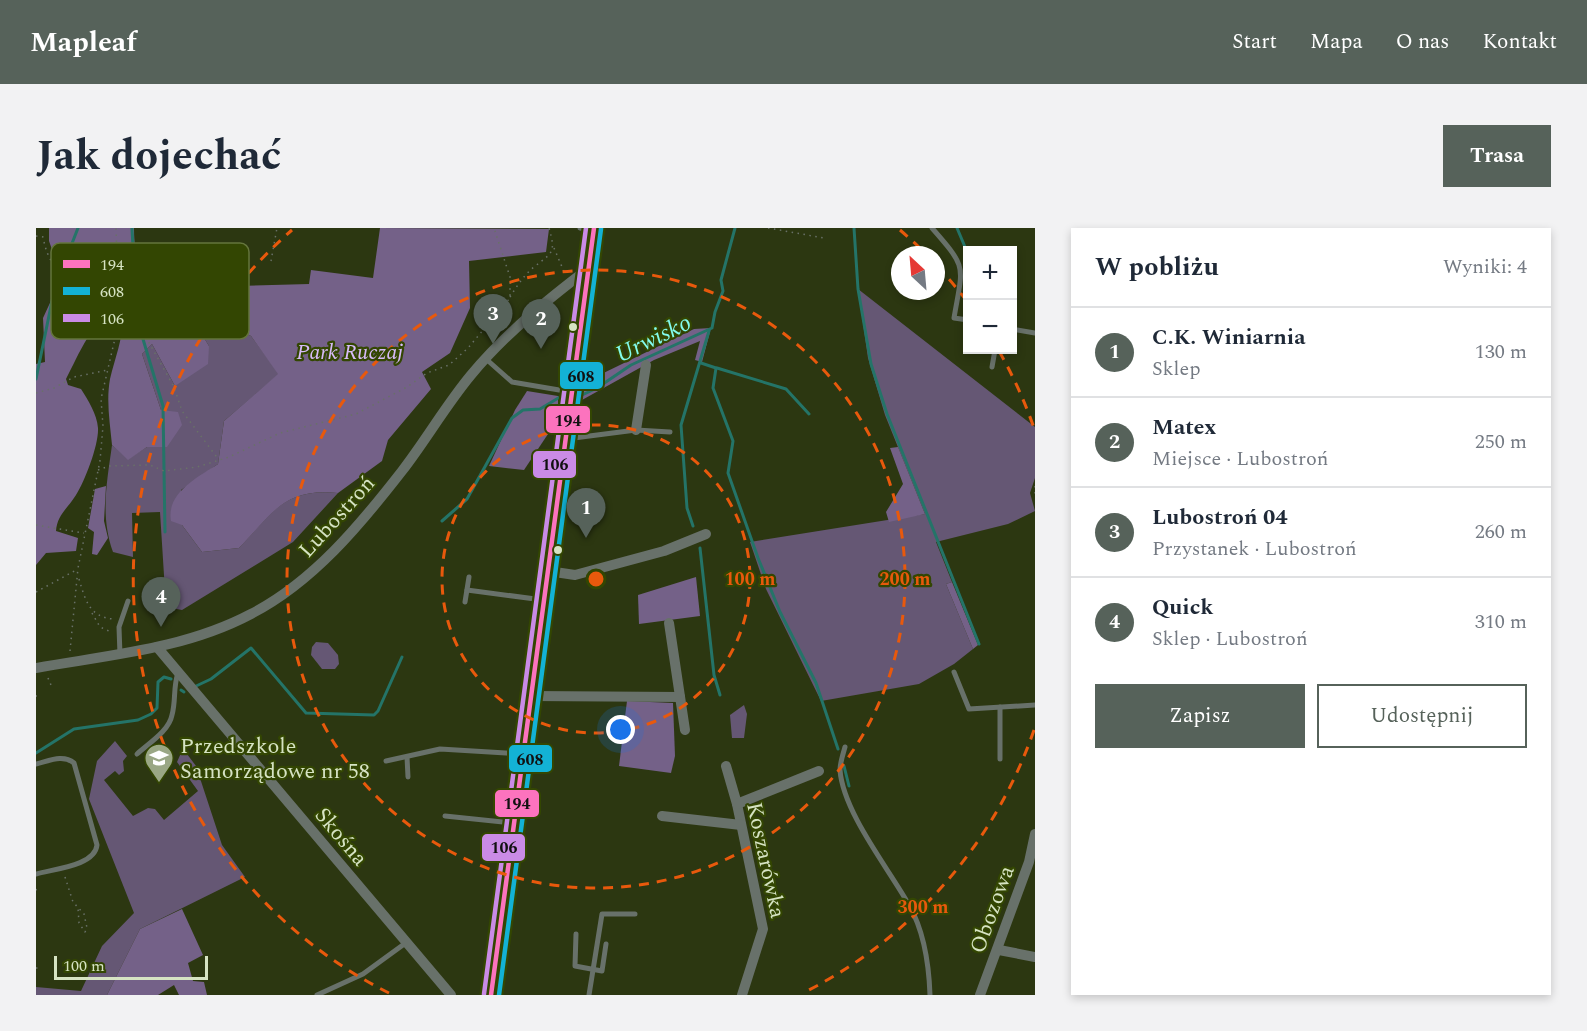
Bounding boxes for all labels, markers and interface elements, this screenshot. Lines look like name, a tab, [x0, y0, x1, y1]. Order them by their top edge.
text: Mapleaf	[30, 21, 137, 64]
text: Start	[1232, 26, 1277, 58]
text: Mapa	[1310, 26, 1363, 58]
text: O nas	[1396, 26, 1449, 58]
text: Kontakt	[1482, 26, 1557, 58]
text: Jak dojechać	[36, 125, 281, 188]
button: Trasa	[1443, 125, 1551, 187]
legend	[51, 243, 249, 339]
north arrow	[891, 246, 945, 300]
map controls	[963, 246, 1017, 354]
button: +	[963, 246, 1017, 300]
text: W pobliżu	[1095, 247, 1219, 287]
text: Wyniki: 4	[1443, 252, 1527, 282]
text: 194	[100, 253, 124, 277]
text: 608	[100, 280, 124, 304]
pin: 3	[474, 294, 512, 344]
pin: 2	[522, 300, 560, 349]
button: −	[963, 300, 1017, 354]
water label: Urwisko	[609, 305, 698, 373]
text: 106	[100, 307, 124, 331]
unlabelled marker	[567, 321, 579, 333]
text: C.K. Winiarnia	[1152, 321, 1306, 354]
park label: Park Ruczaj	[296, 336, 404, 369]
text: 1	[1109, 337, 1120, 367]
text: 130 m	[1475, 337, 1527, 367]
text: Sklep	[1152, 354, 1200, 384]
line badge: 608	[559, 361, 604, 390]
text: 608	[568, 365, 594, 389]
line badge: 194	[545, 405, 591, 434]
text: 194	[555, 409, 581, 433]
text: Matex	[1152, 411, 1216, 444]
text: 2	[1109, 427, 1120, 457]
text: 250 m	[1475, 427, 1527, 457]
text: Miejsce · Lubostroń	[1152, 444, 1328, 474]
line badge: 106	[532, 450, 577, 479]
text: 106	[542, 453, 568, 477]
street label: Lubostroń	[291, 468, 383, 566]
pin: 1	[566, 488, 606, 538]
text: Lubostroń 04	[1152, 501, 1288, 534]
text: 3	[1109, 517, 1120, 547]
text: 260 m	[1475, 517, 1527, 547]
text: Przystanek · Lubostroń	[1152, 534, 1357, 564]
unlabelled marker	[552, 544, 564, 556]
text: 100 m	[724, 566, 776, 593]
text: 200 m	[879, 566, 931, 593]
centre of rings	[586, 569, 606, 589]
pin: 4	[142, 578, 180, 627]
text: Quick	[1152, 591, 1213, 624]
text: 4	[1109, 607, 1120, 637]
text: 310 m	[1475, 607, 1527, 637]
text: Sklep · Lubostroń	[1152, 624, 1308, 654]
button: Zapisz	[1095, 684, 1305, 748]
button: Udostępnij	[1317, 684, 1527, 748]
your location	[606, 715, 635, 744]
place label: Przedszkole Samorządowe nr 58	[180, 730, 370, 788]
school or university icon: Przedszkole Samorządowe nr 58	[143, 742, 175, 784]
line badge: 608	[508, 744, 553, 773]
text: 608	[517, 748, 543, 772]
line badge: 194	[494, 789, 540, 818]
text: 194	[504, 792, 530, 816]
street label: Koszarówka	[737, 799, 794, 922]
street label: Skośna	[306, 800, 376, 874]
line badge: 106	[481, 833, 526, 862]
text: 106	[491, 836, 517, 860]
street label: Obozowa	[961, 861, 1024, 958]
text: 300 m	[897, 894, 949, 921]
scale bar	[54, 953, 208, 980]
text: 100 m	[63, 954, 105, 978]

